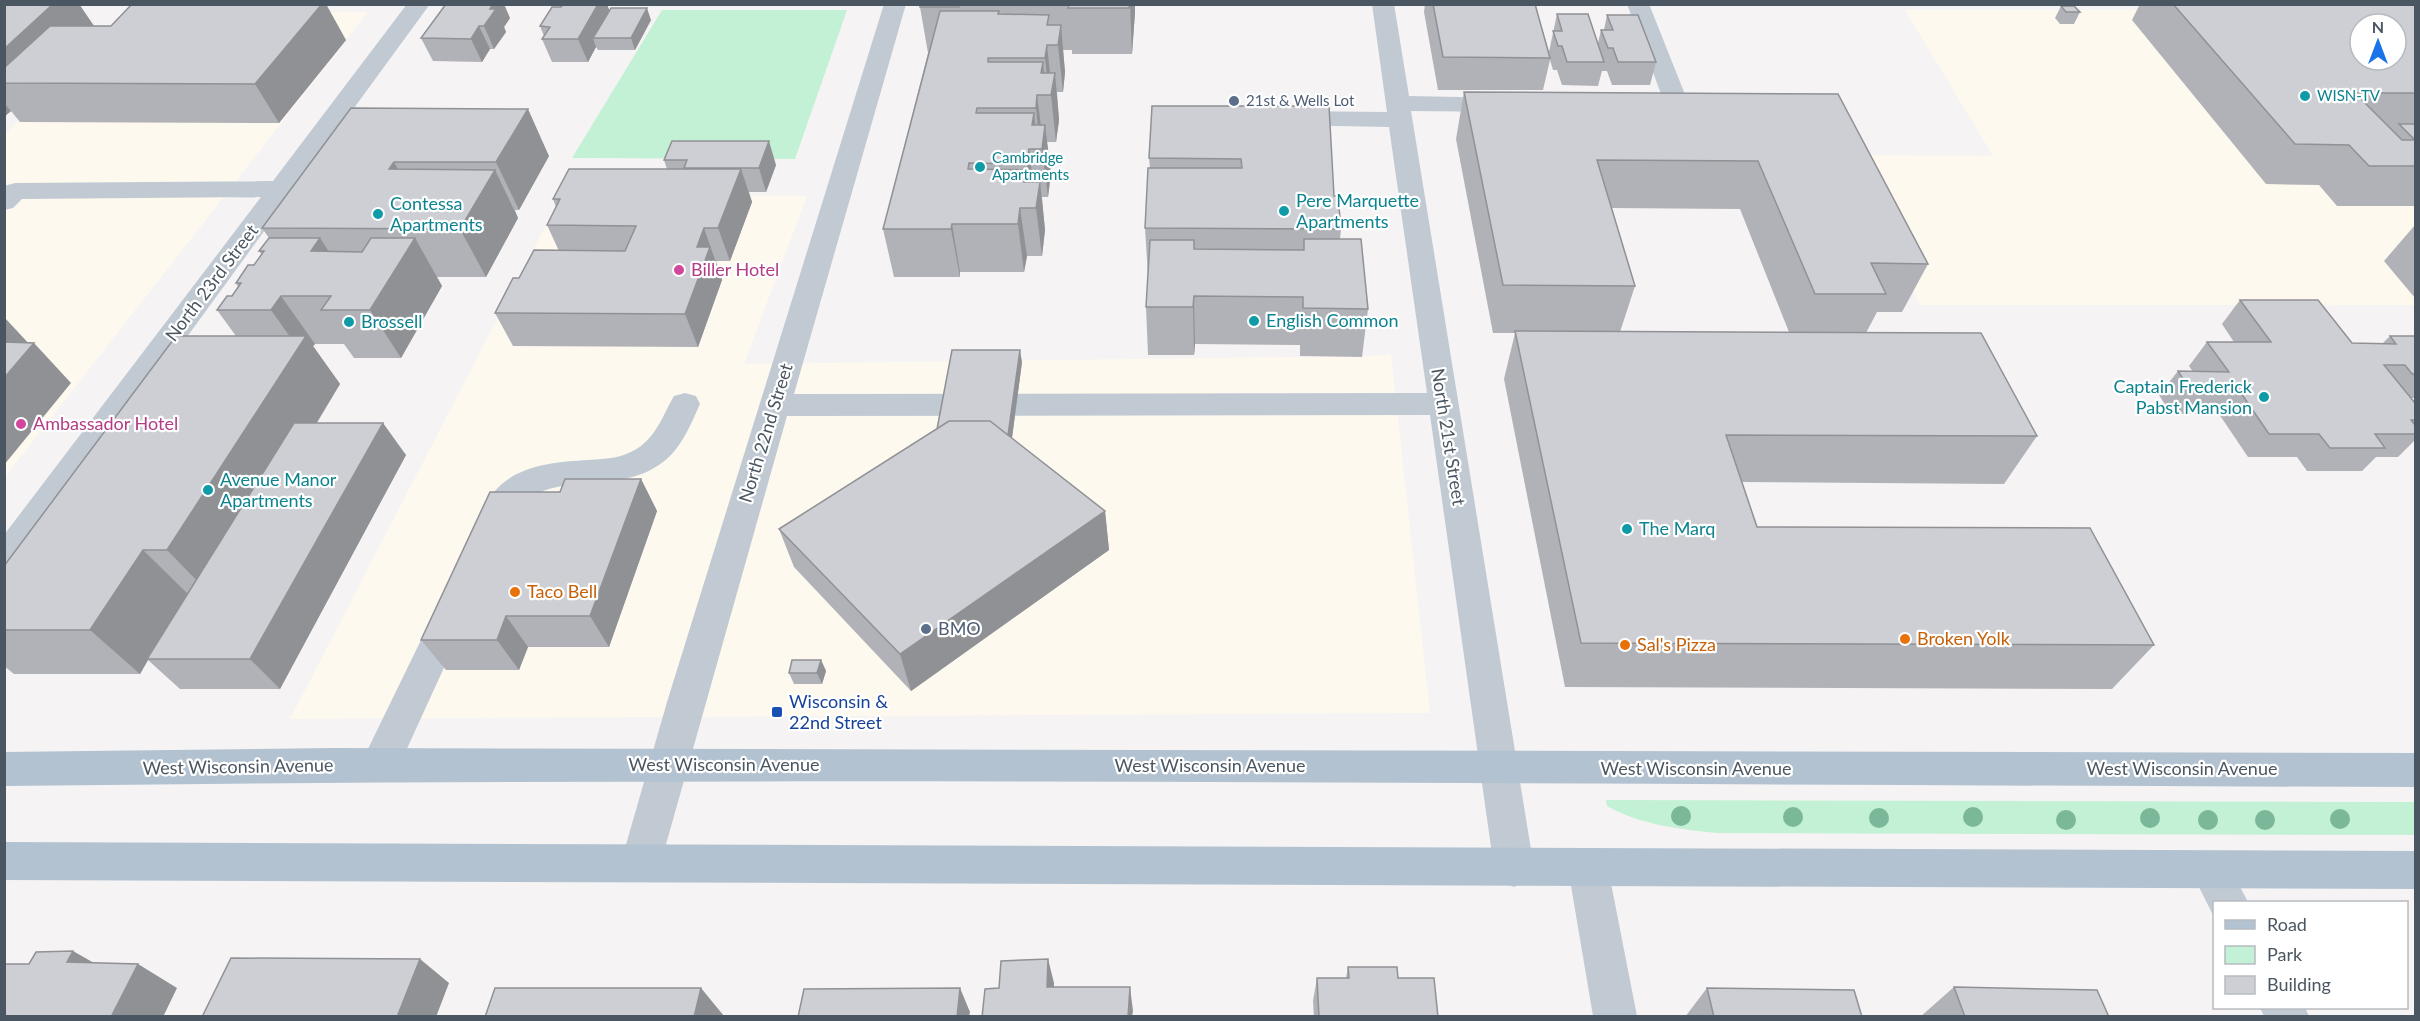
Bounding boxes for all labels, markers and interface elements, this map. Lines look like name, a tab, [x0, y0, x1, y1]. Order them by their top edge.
north arrow	[2348, 12, 2408, 72]
text: N	[2372, 17, 2384, 36]
place label: WISN-TV	[2317, 86, 2381, 104]
marker: WISN-TV	[2298, 89, 2312, 103]
place label: 21st & Wells Lot	[1246, 91, 1355, 109]
marker: 21st & Wells Lot	[1227, 94, 1241, 108]
place label: Cambridge Apartments	[992, 148, 1069, 183]
marker: Cambridge Apartments	[973, 160, 987, 174]
place label: Pere Marquette Apartments	[1296, 189, 1419, 232]
place label: Contessa Apartments	[390, 192, 483, 235]
marker: Pere Marquette Apartments	[1277, 204, 1291, 218]
marker: Contessa Apartments	[371, 207, 385, 221]
street label: North 23rd Street	[160, 219, 263, 345]
place label: Biller Hotel	[691, 258, 779, 280]
marker: Biller Hotel	[672, 263, 686, 277]
place label: English Common	[1266, 309, 1398, 331]
place label: Brossell	[361, 310, 422, 332]
marker: English Common	[1247, 314, 1261, 328]
marker: Brossell	[342, 315, 356, 329]
street label: North 22nd Street	[733, 360, 797, 505]
street label: North 21st Street	[1427, 367, 1471, 507]
place label: Captain Frederick Pabst Mansion	[2113, 375, 2253, 418]
marker: Captain Frederick Pabst Mansion	[2257, 390, 2271, 404]
place label: Ambassador Hotel	[33, 412, 178, 434]
marker: Ambassador Hotel	[14, 417, 28, 431]
place label: Avenue Manor Apartments	[220, 468, 337, 511]
marker: Avenue Manor Apartments	[201, 483, 215, 497]
place label: The Marq	[1639, 517, 1715, 539]
marker: The Marq	[1620, 522, 1634, 536]
place label: Taco Bell	[527, 580, 597, 602]
marker: Taco Bell	[508, 585, 522, 599]
place label: BMO	[938, 617, 981, 639]
marker: BMO	[919, 622, 933, 636]
place label: Broken Yolk	[1917, 627, 2011, 649]
marker: Broken Yolk	[1898, 632, 1912, 646]
place label: Sal's Pizza	[1637, 633, 1716, 655]
marker: Sal's Pizza	[1618, 638, 1632, 652]
place label: Wisconsin & 22nd Street	[789, 690, 888, 733]
marker: Wisconsin & 22nd Street	[770, 705, 784, 719]
street label: West Wisconsin Avenue	[142, 753, 334, 779]
street label: West Wisconsin Avenue	[629, 753, 819, 775]
street label: West Wisconsin Avenue	[1115, 754, 1305, 776]
street label: West Wisconsin Avenue	[1601, 757, 1791, 779]
street label: West Wisconsin Avenue	[2087, 757, 2277, 779]
legend	[2213, 901, 2408, 1009]
text: Road	[2267, 913, 2307, 935]
text: Park	[2267, 943, 2303, 965]
text: Building	[2267, 973, 2331, 995]

